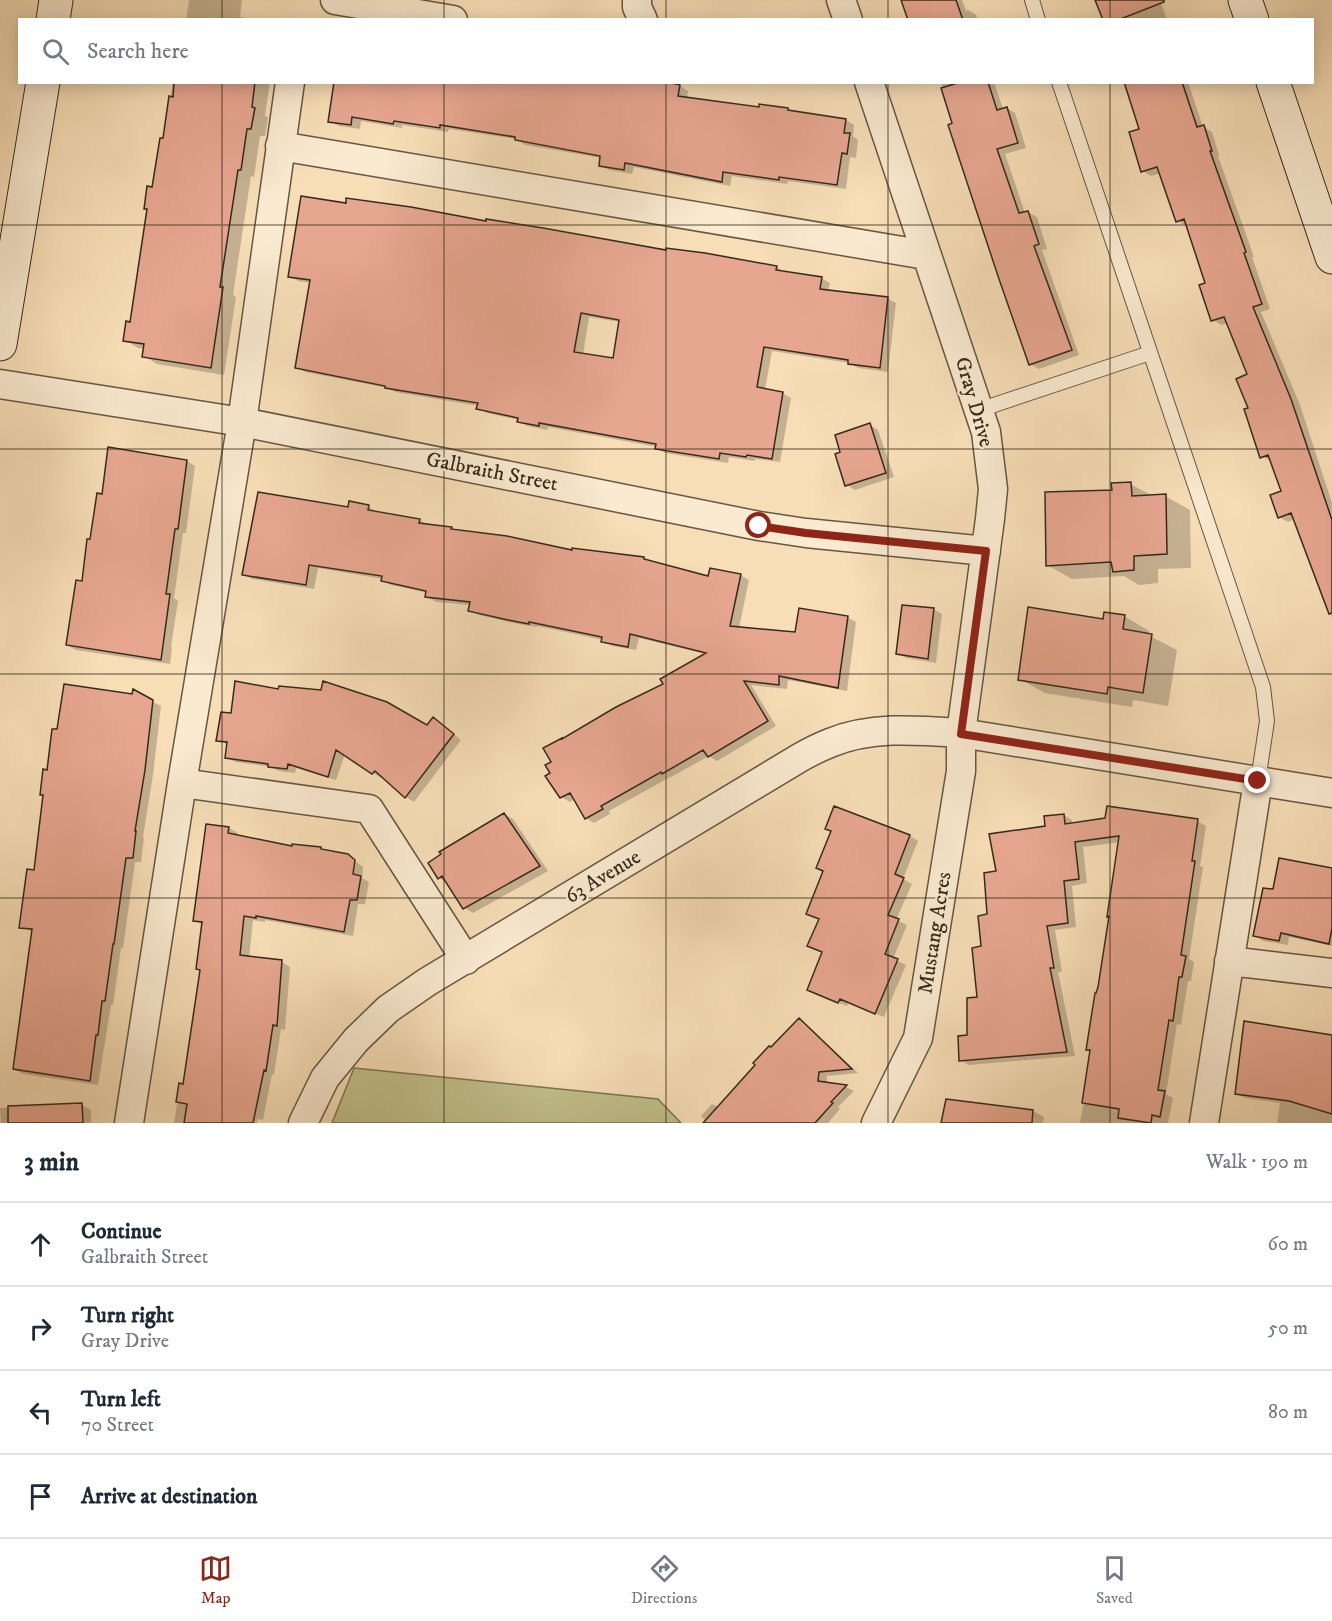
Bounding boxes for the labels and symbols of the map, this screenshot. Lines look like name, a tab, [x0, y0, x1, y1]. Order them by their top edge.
street label: Gray Drive	[949, 354, 999, 450]
street label: Galbraith Street	[424, 446, 560, 498]
route start	[745, 512, 771, 538]
route end	[1244, 767, 1270, 793]
street label: 63 Avenue	[560, 844, 646, 910]
street label: Mustang Acres	[913, 870, 957, 996]

